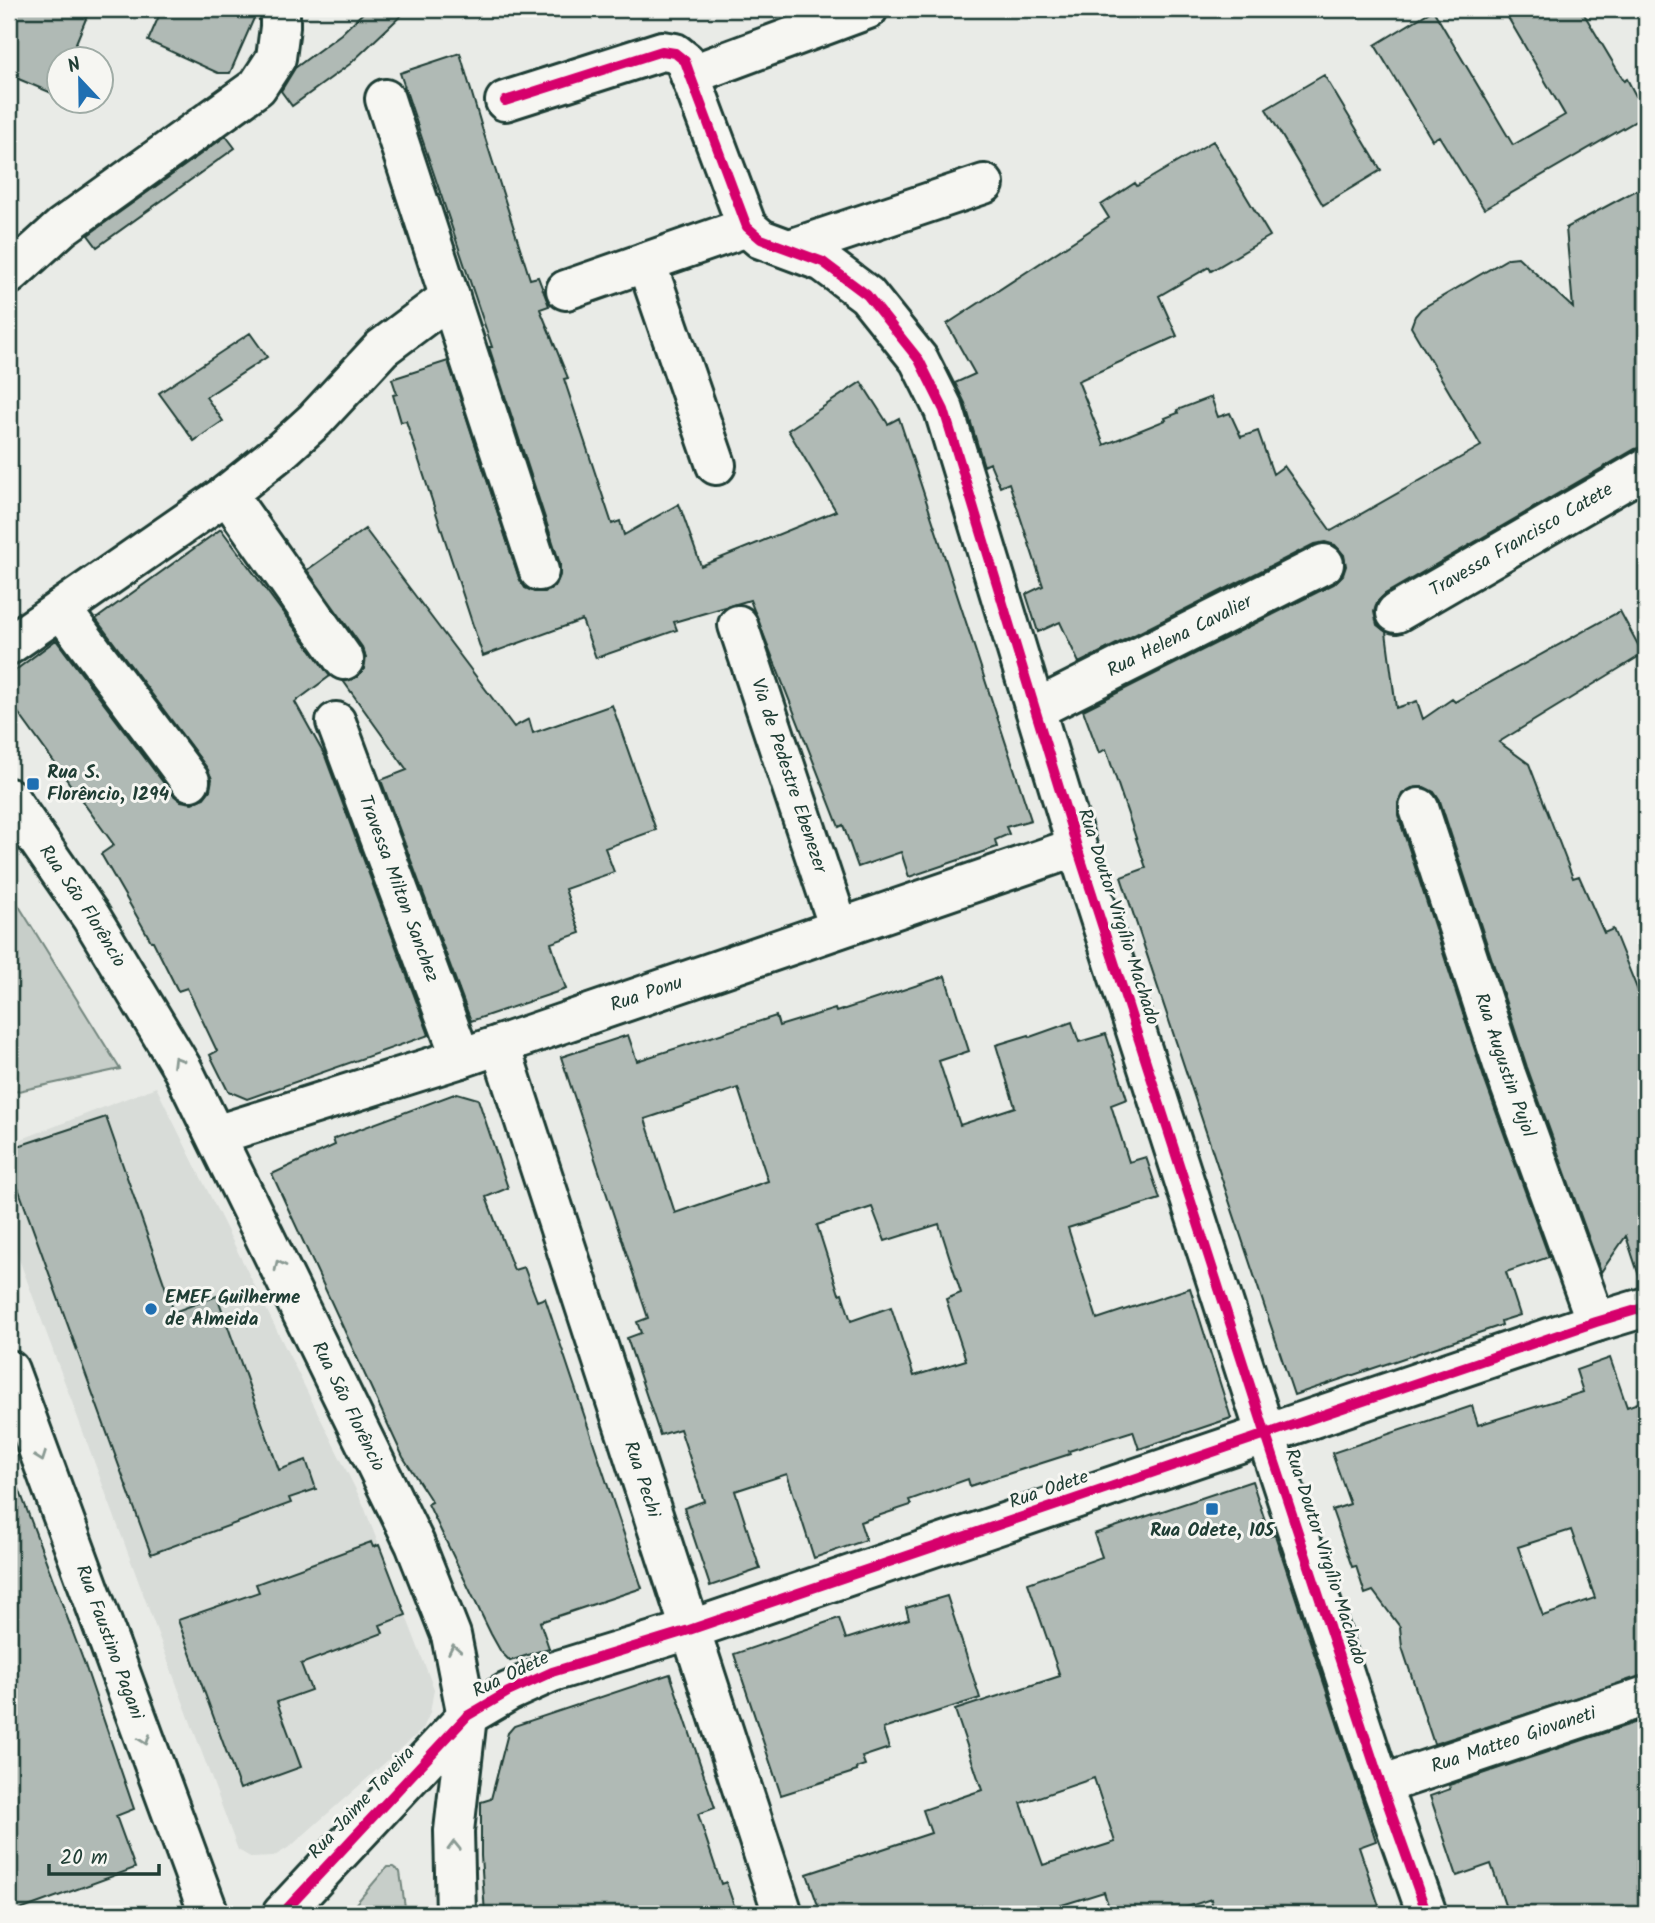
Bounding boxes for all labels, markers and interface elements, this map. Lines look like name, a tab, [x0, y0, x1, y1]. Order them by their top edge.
north arrow	[46, 46, 116, 116]
text: N	[63, 50, 86, 82]
street label: Travessa Francisco Catete	[1424, 475, 1619, 605]
street label: Rua Helena Cavalier	[1102, 587, 1259, 686]
street label: Via de Pedestre Ebenezer	[742, 675, 835, 879]
place label: Rua S. Florêncio, 1294	[47, 758, 170, 810]
marker: Rua S. Florêncio, 1294	[25, 776, 41, 792]
street label: Travessa Milton Sanchez	[350, 791, 447, 987]
street label: Rua Doutor Virgílio Machado	[1069, 805, 1167, 1029]
street label: Rua São Florêncio	[31, 839, 133, 974]
street label: Rua Ponu	[606, 968, 687, 1021]
street label: Rua Augustin Pujol	[1466, 989, 1543, 1142]
one-way arrow	[172, 1056, 185, 1069]
one-way arrow	[273, 1260, 287, 1272]
place label: EMEF Guilherme de Almeida	[165, 1283, 300, 1335]
marker: EMEF Guilherme de Almeida	[143, 1301, 159, 1317]
street label: Rua São Florêncio	[303, 1337, 392, 1477]
street label: Rua Pechi	[615, 1437, 668, 1523]
street label: Rua Doutor Virgílio Machado	[1276, 1445, 1374, 1669]
one-way arrow	[33, 1451, 47, 1463]
street label: Rua Odete	[1005, 1462, 1093, 1518]
marker: Rua Odete, 105	[1204, 1501, 1220, 1517]
place label: Rua Odete, 105	[1150, 1516, 1275, 1546]
street label: Rua Faustino Pagani	[67, 1560, 152, 1725]
one-way arrow	[447, 1643, 462, 1655]
street label: Rua Odete	[467, 1643, 555, 1707]
street label: Rua Matteo Giovaneti	[1427, 1698, 1602, 1782]
one-way arrow	[137, 1733, 151, 1745]
street label: Rua Jaime Taveira	[301, 1739, 423, 1867]
scale bar	[49, 1832, 159, 1876]
one-way arrow	[446, 1840, 462, 1851]
text: 20 m	[60, 1842, 108, 1875]

